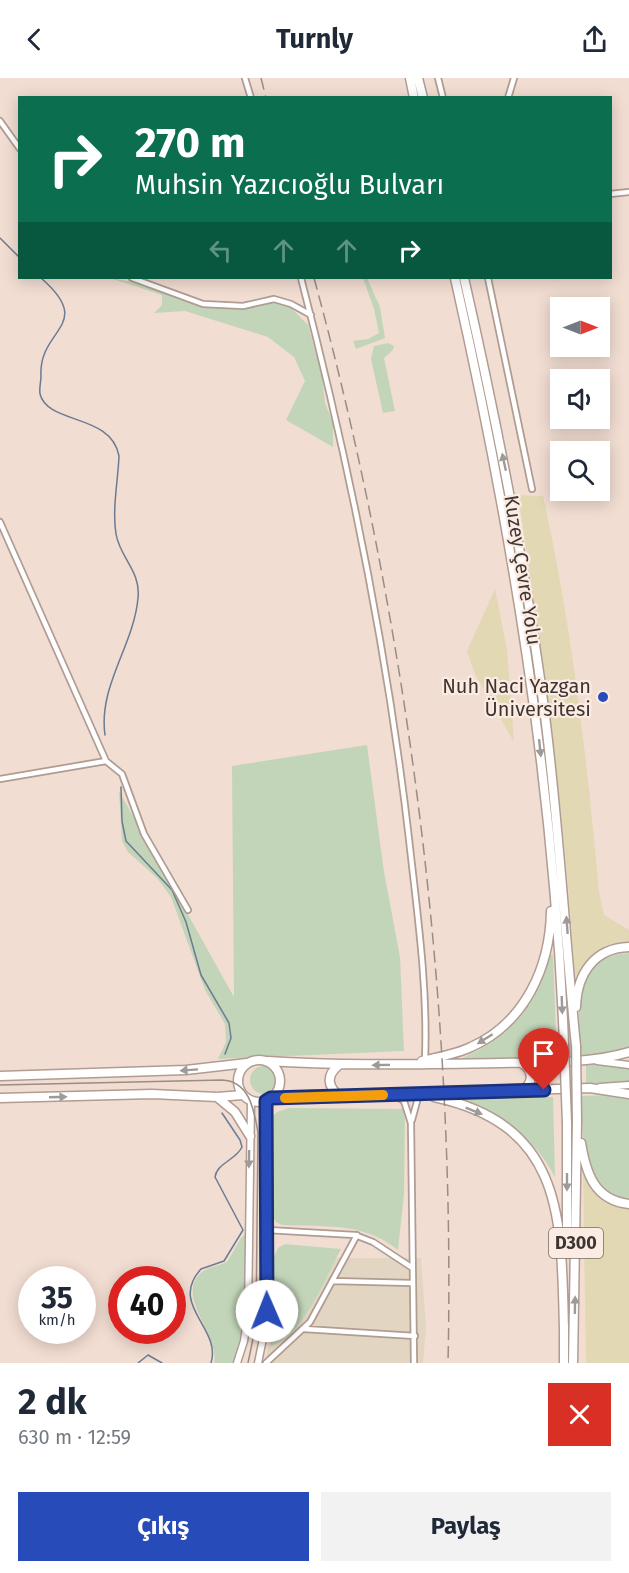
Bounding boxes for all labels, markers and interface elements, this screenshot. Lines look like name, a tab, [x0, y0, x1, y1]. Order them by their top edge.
icon: back	[18, 23, 51, 56]
text: Turnly	[276, 23, 353, 55]
icon: share	[578, 23, 611, 56]
text: 270 m	[135, 118, 246, 168]
icon: right	[36, 120, 114, 198]
text: Muhsin Yazıcıoğlu Bulvarı	[135, 169, 444, 201]
icon: left	[204, 234, 237, 267]
icon: ahead	[267, 234, 300, 267]
icon: ahead	[330, 234, 363, 267]
icon: right	[393, 234, 426, 267]
north arrow	[550, 297, 610, 357]
map controls	[550, 297, 610, 501]
button: sound	[550, 369, 610, 429]
button: search	[550, 441, 610, 501]
one-way arrow	[499, 452, 508, 471]
street label: Kuzey Çevre Yolu	[498, 493, 547, 647]
place label: Nuh Naci Yazgan Üniversitesi	[442, 674, 591, 721]
marker: Nuh Naci Yazgan Üniversitesi	[596, 690, 610, 704]
one-way arrow	[535, 739, 545, 758]
one-way arrow	[562, 916, 571, 935]
one-way arrow	[558, 996, 567, 1015]
pin	[518, 1028, 569, 1090]
one-way arrow	[477, 1034, 493, 1045]
icon: arrive	[527, 1037, 560, 1070]
one-way arrow	[372, 1060, 391, 1070]
one-way arrow	[179, 1065, 198, 1075]
one-way arrow	[49, 1092, 68, 1101]
one-way arrow	[466, 1106, 484, 1116]
one-way arrow	[244, 1150, 254, 1169]
one-way arrow	[562, 1172, 572, 1191]
road number: D300	[549, 1228, 603, 1258]
speed limit sign: 40	[108, 1266, 186, 1344]
position arrow	[235, 1279, 299, 1343]
text: 35	[41, 1280, 73, 1316]
one-way arrow	[570, 1295, 580, 1314]
text: km/h	[38, 1311, 76, 1329]
text: 2 dk	[18, 1380, 87, 1424]
button: close	[548, 1383, 611, 1446]
text: 630 m · 12:59	[18, 1425, 131, 1449]
button: Çıkış	[18, 1492, 309, 1561]
button: Paylaş	[321, 1492, 611, 1561]

